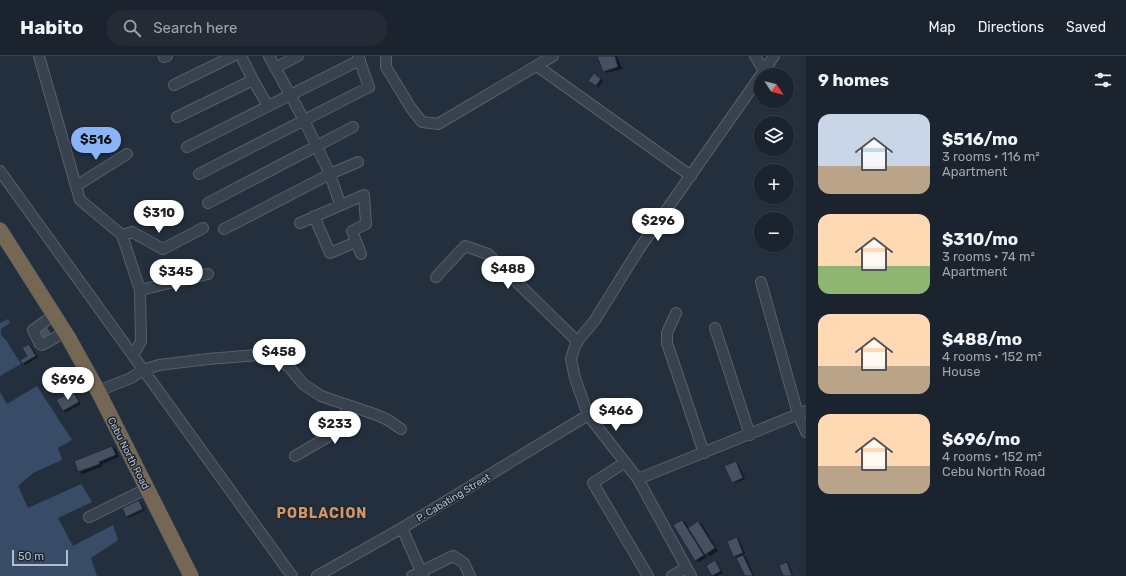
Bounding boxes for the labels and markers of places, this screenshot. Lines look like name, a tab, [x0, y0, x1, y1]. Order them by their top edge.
pin: $516	[72, 127, 120, 161]
pin: $310	[135, 200, 183, 234]
pin: $296	[634, 208, 682, 242]
pin: $488	[484, 256, 532, 290]
pin: $345	[152, 259, 200, 293]
pin: $458	[255, 339, 303, 373]
pin: $696	[44, 367, 92, 401]
pin: $466	[592, 398, 640, 432]
pin: $233	[311, 411, 359, 445]

